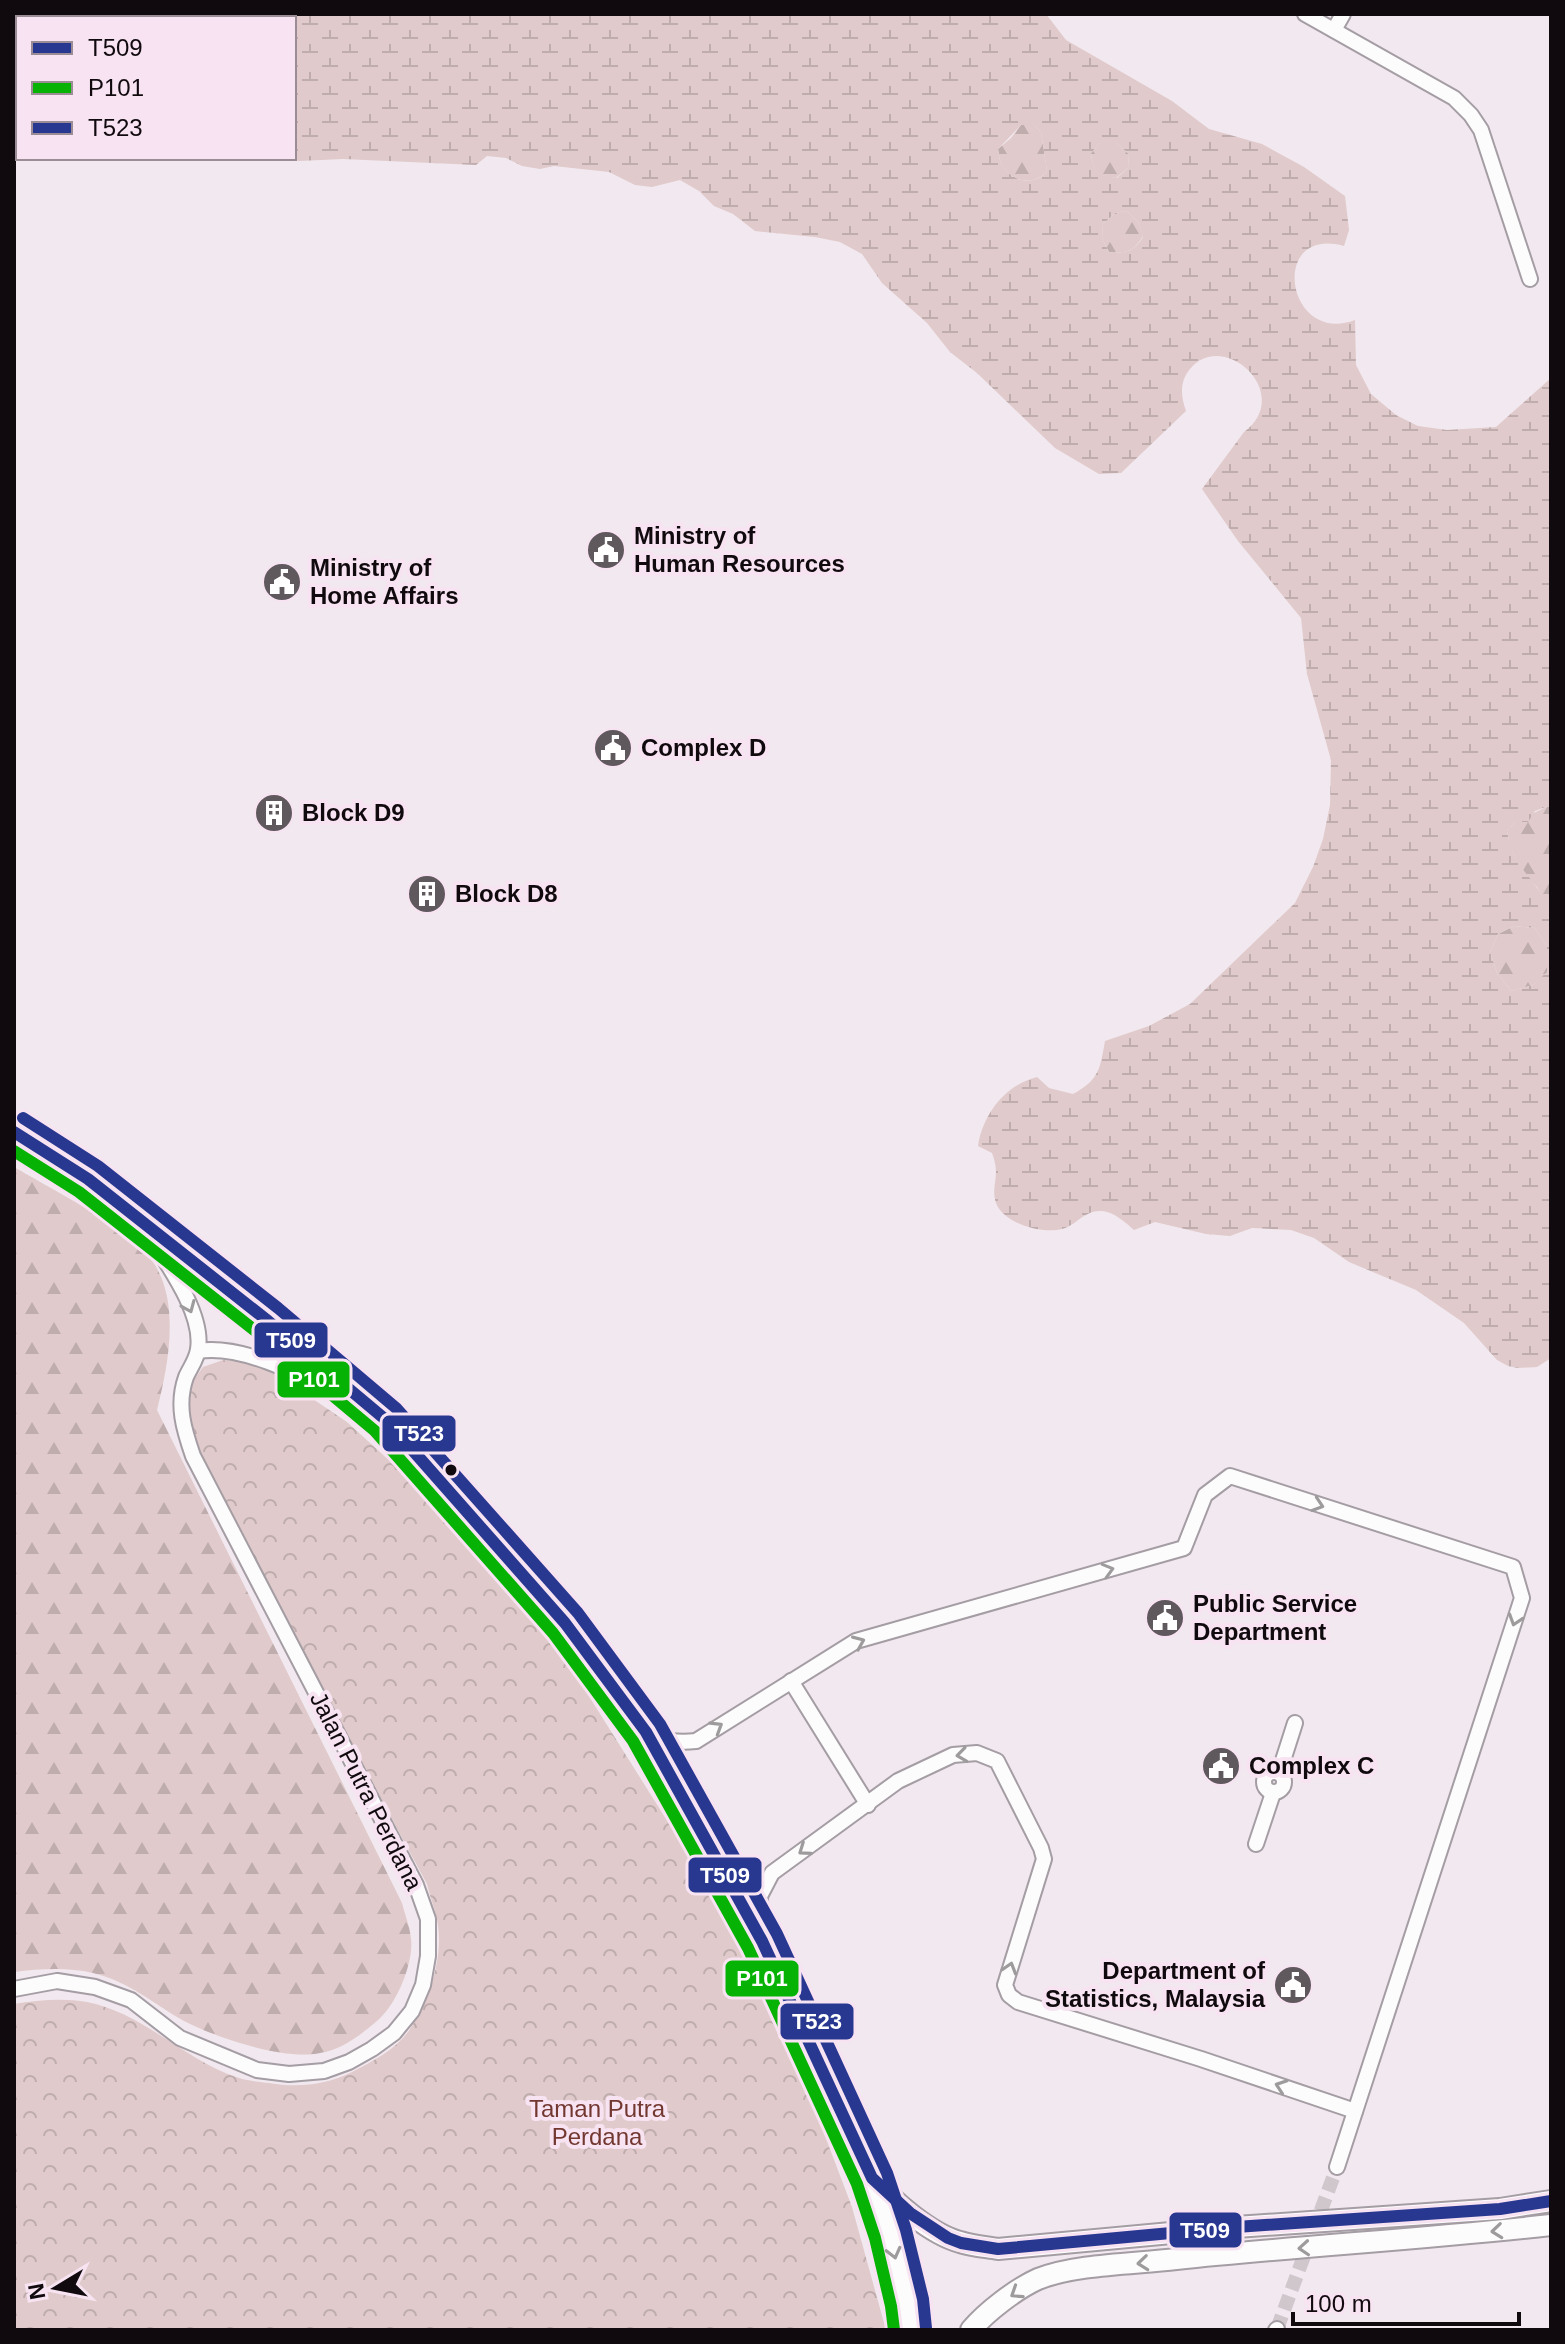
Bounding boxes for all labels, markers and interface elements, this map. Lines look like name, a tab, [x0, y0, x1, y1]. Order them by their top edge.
legend	[16, 16, 296, 160]
text: T509	[88, 34, 143, 61]
text: P101	[88, 74, 144, 101]
text: T523	[88, 114, 143, 141]
place label: Ministry of Human Resources	[634, 522, 845, 577]
public building icon: Ministry of Human Resources	[585, 529, 627, 571]
place label: Ministry of Home Affairs	[310, 554, 458, 609]
public building icon: Ministry of Home Affairs	[261, 561, 303, 603]
public building icon: Complex D	[592, 727, 634, 769]
place label: Complex D	[641, 734, 766, 761]
building icon: Block D9	[253, 792, 295, 834]
place label: Block D9	[302, 799, 405, 826]
building icon: Block D8	[406, 873, 448, 915]
place label: Block D8	[455, 880, 558, 907]
one-way arrow	[180, 1299, 196, 1313]
line badge: T509	[253, 1321, 329, 1359]
text: T509	[266, 1328, 316, 1353]
line badge: P101	[276, 1360, 351, 1399]
text: P101	[288, 1367, 340, 1392]
line badge: T523	[381, 1414, 457, 1453]
text: T523	[394, 1421, 444, 1446]
unlabelled marker	[443, 1462, 459, 1478]
one-way arrow	[1311, 1495, 1325, 1511]
one-way arrow	[1100, 1562, 1114, 1579]
place label: Public Service Department	[1193, 1590, 1357, 1645]
public building icon: Public Service Department	[1144, 1597, 1186, 1639]
one-way arrow	[1508, 1612, 1524, 1626]
one-way arrow	[850, 1636, 865, 1652]
street label: Jalan Putra Perdana	[305, 1687, 428, 1895]
one-way arrow	[708, 1722, 723, 1737]
public building icon: Complex C	[1200, 1745, 1242, 1787]
one-way arrow	[956, 1746, 969, 1763]
place label: Complex C	[1249, 1752, 1374, 1779]
one-way arrow	[798, 1840, 812, 1855]
line badge: T509	[687, 1856, 763, 1894]
text: T509	[700, 1863, 750, 1888]
place label: Department of Statistics, Malaysia	[1045, 1957, 1266, 2012]
line badge: P101	[724, 1959, 800, 1998]
one-way arrow	[1001, 1962, 1017, 1976]
public building icon: Department of Statistics, Malaysia	[1272, 1964, 1314, 2006]
text: P101	[736, 1966, 788, 1991]
line badge: T523	[779, 2002, 855, 2041]
text: T523	[792, 2009, 842, 2034]
one-way arrow	[1275, 2080, 1289, 2096]
park label: Taman Putra Perdana	[529, 2095, 666, 2150]
line badge: T509	[1168, 2211, 1243, 2249]
text: T509	[1180, 2218, 1230, 2243]
one-way arrow	[1490, 2222, 1503, 2239]
one-way arrow	[1297, 2239, 1310, 2256]
one-way arrow	[885, 2246, 902, 2259]
north arrow	[16, 2248, 96, 2328]
one-way arrow	[1136, 2254, 1149, 2271]
scale bar	[1293, 2276, 1519, 2326]
text: N	[23, 2281, 50, 2301]
one-way arrow	[1011, 2283, 1025, 2298]
text: 100 m	[1305, 2290, 1372, 2317]

